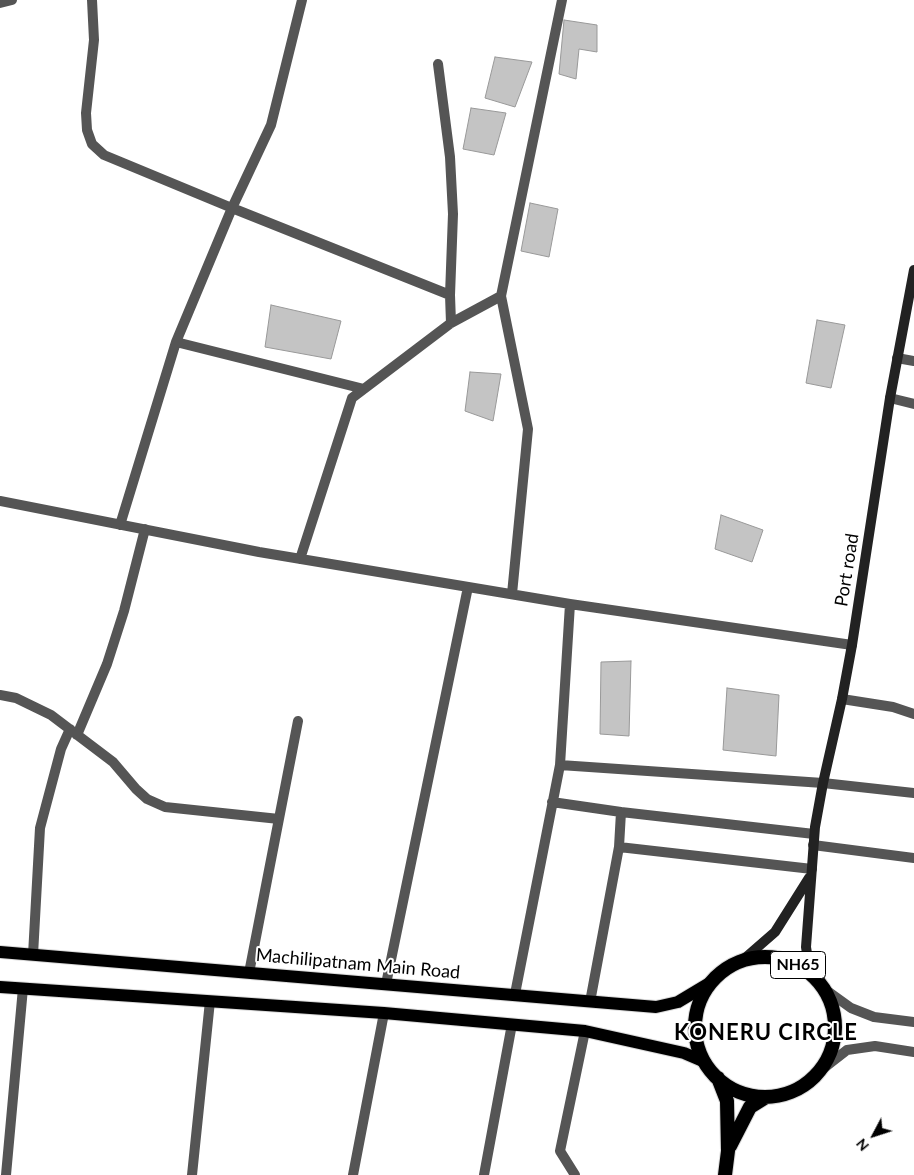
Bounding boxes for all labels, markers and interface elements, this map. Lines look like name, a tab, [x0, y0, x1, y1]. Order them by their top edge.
street label: Port road	[831, 532, 863, 608]
street label: Machilipatnam Main Road	[255, 944, 461, 984]
road number: NH65	[770, 952, 826, 978]
district label: KONERU CIRCLE	[672, 1020, 860, 1046]
north arrow	[849, 1110, 899, 1160]
text: N	[852, 1135, 872, 1155]

